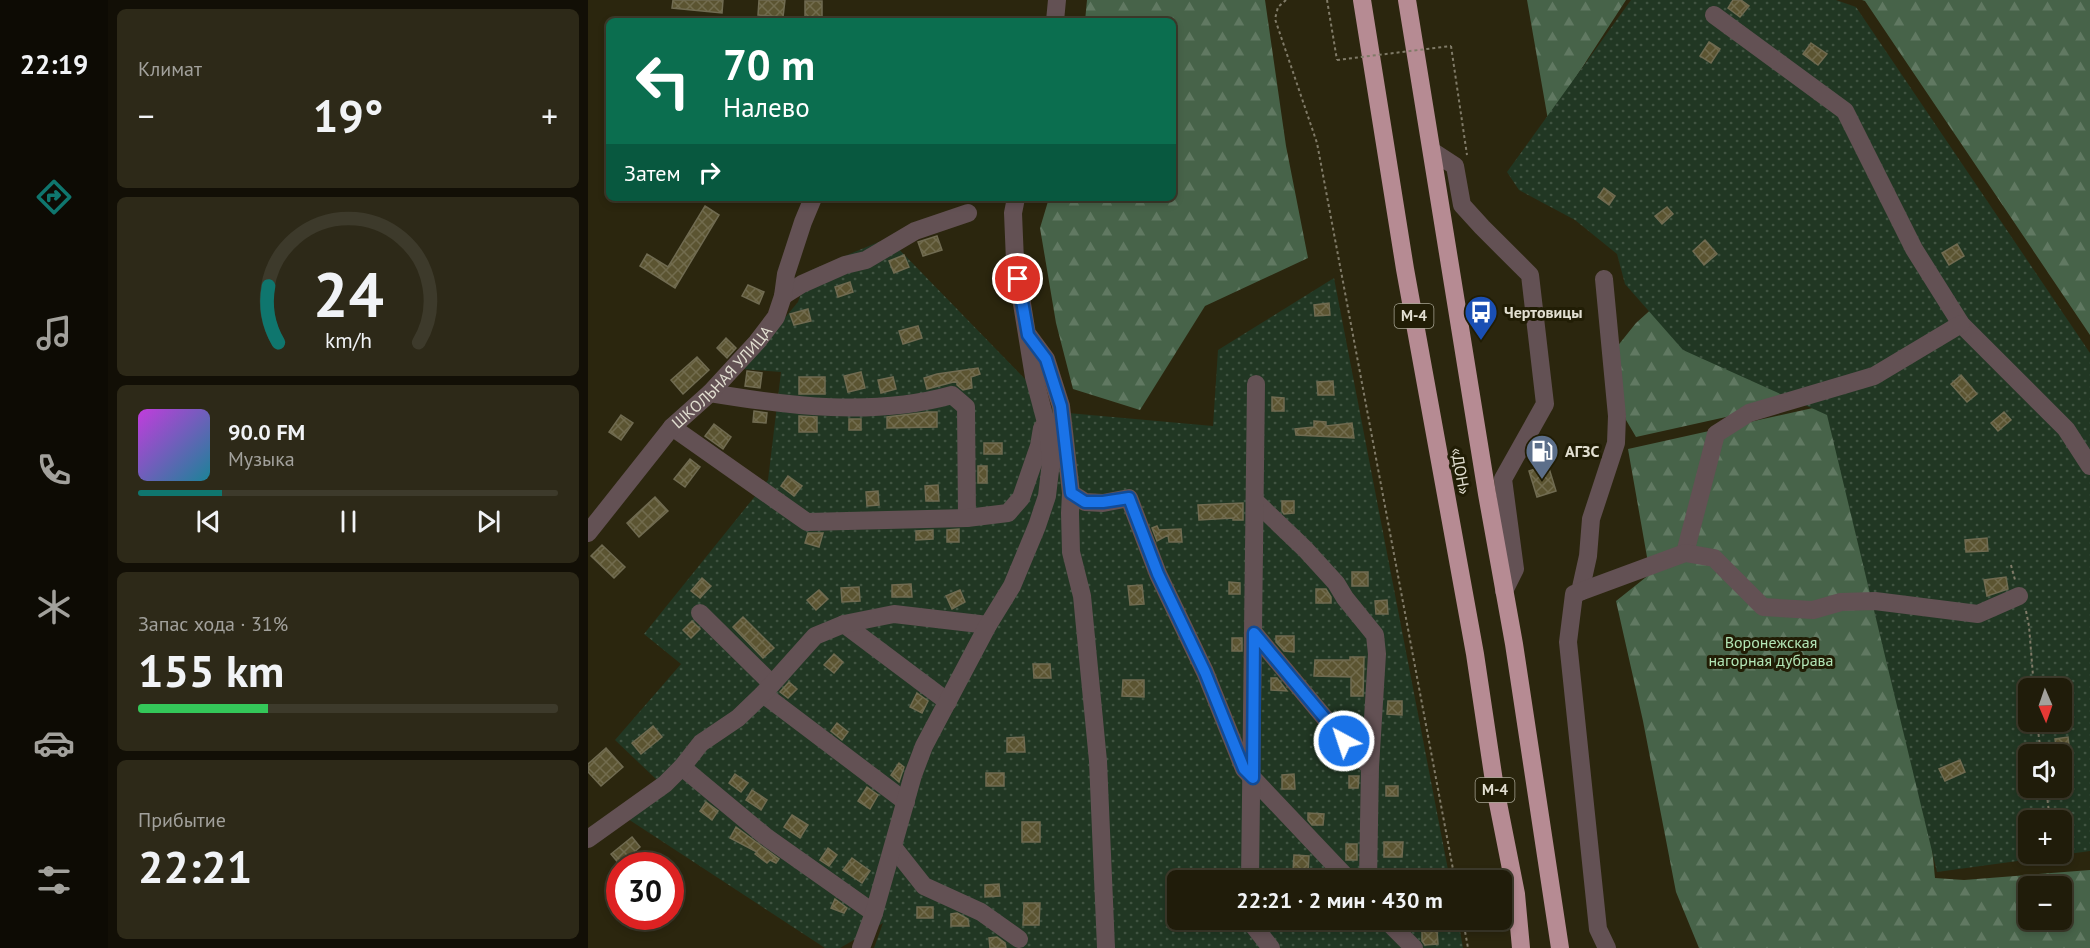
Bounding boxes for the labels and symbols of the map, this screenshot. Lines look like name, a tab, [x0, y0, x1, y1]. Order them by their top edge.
pin	[992, 253, 1043, 304]
bus stop icon: Чертовицы	[1463, 294, 1499, 341]
place label: Чертовицы	[1504, 302, 1582, 322]
road number: М-4	[1394, 304, 1434, 328]
street label: ШКОЛЬНАЯ УЛИЦА	[667, 321, 776, 433]
fuel station icon: АГЗС	[1524, 433, 1560, 480]
place label: АГЗС	[1565, 441, 1599, 461]
street label: «ДОН»	[1447, 446, 1475, 496]
park label: Воронежская нагорная дубрава	[1708, 632, 1834, 670]
north arrow	[2018, 678, 2072, 732]
position arrow	[1312, 709, 1376, 773]
road number: М-4	[1476, 778, 1514, 802]
speed limit sign: 30	[606, 852, 684, 930]

